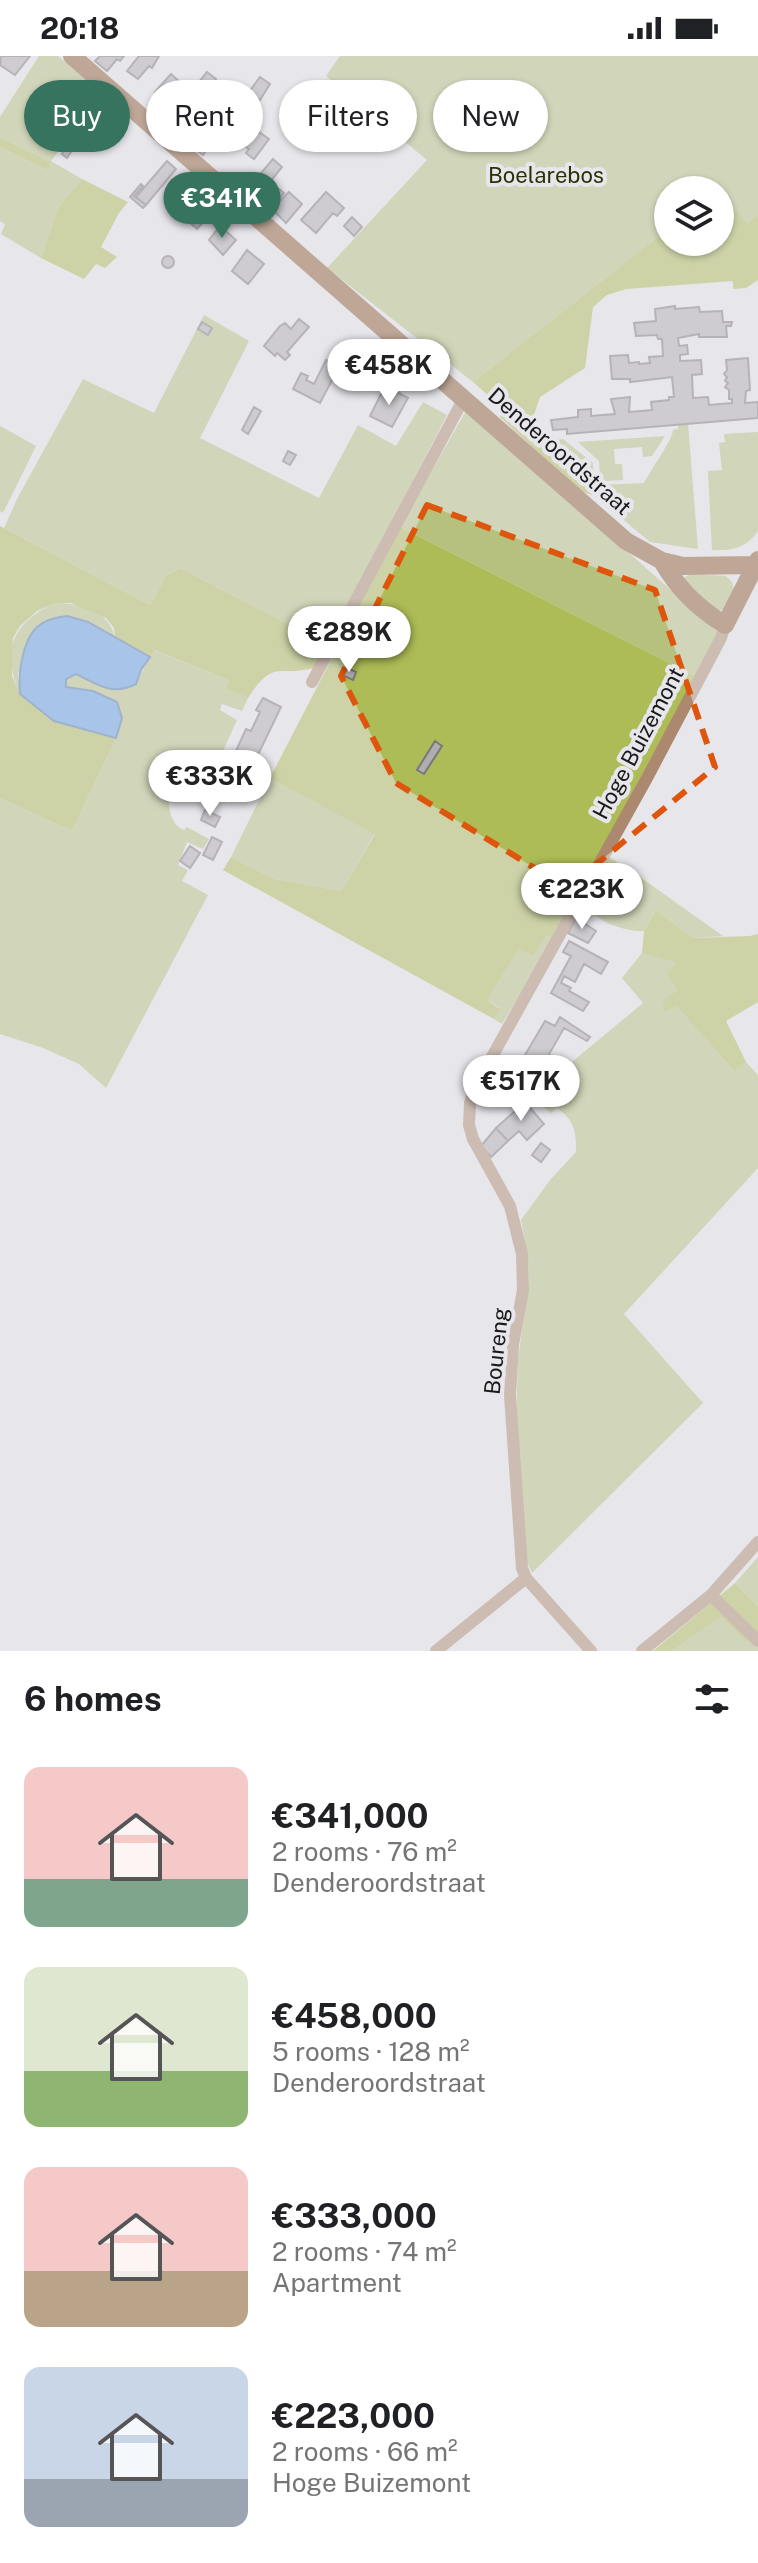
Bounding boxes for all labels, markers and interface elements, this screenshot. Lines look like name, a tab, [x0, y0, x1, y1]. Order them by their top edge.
text: 20:18	[40, 10, 119, 46]
chip: Buy	[24, 80, 130, 152]
chip: Rent	[146, 80, 263, 152]
chip: Filters	[279, 80, 417, 152]
chip: New	[433, 80, 548, 152]
park label: Boelarebos	[488, 162, 604, 188]
pin: €341K	[166, 172, 278, 240]
map controls	[654, 176, 734, 256]
button: layers	[654, 176, 734, 256]
text: €341K	[182, 182, 262, 213]
pin: €458K	[333, 339, 445, 407]
text: €458K	[345, 349, 433, 380]
street label: Denderoordstraat	[483, 382, 637, 520]
pin: €289K	[293, 606, 405, 674]
text: €289K	[306, 616, 392, 647]
street label: Hoge Buizemont	[587, 663, 689, 823]
pin: €333K	[154, 750, 266, 818]
text: €333K	[166, 760, 254, 791]
pin: €223K	[526, 863, 638, 931]
text: €223K	[539, 873, 625, 904]
pin: €517K	[465, 1055, 577, 1123]
text: €517K	[481, 1065, 561, 1096]
street label: Boureng	[479, 1306, 513, 1396]
icon: filters	[690, 1677, 734, 1721]
text: 6 homes	[24, 1679, 162, 1719]
text: €341,000	[272, 1796, 428, 1836]
icon: home	[88, 1799, 184, 1895]
text: 2 rooms · 76 m²	[272, 1836, 457, 1867]
text: Denderoordstraat	[272, 1867, 486, 1898]
text: €458,000	[272, 1996, 437, 2036]
icon: home	[88, 1999, 184, 2095]
text: 5 rooms · 128 m²	[272, 2036, 469, 2067]
text: Denderoordstraat	[272, 2067, 486, 2098]
text: €333,000	[272, 2196, 437, 2236]
icon: home	[88, 2199, 184, 2295]
text: 2 rooms · 74 m²	[272, 2236, 457, 2267]
text: Apartment	[272, 2267, 402, 2298]
text: €223,000	[272, 2396, 435, 2436]
icon: home	[88, 2399, 184, 2495]
text: 2 rooms · 66 m²	[272, 2436, 458, 2467]
text: Hoge Buizemont	[272, 2467, 471, 2498]

